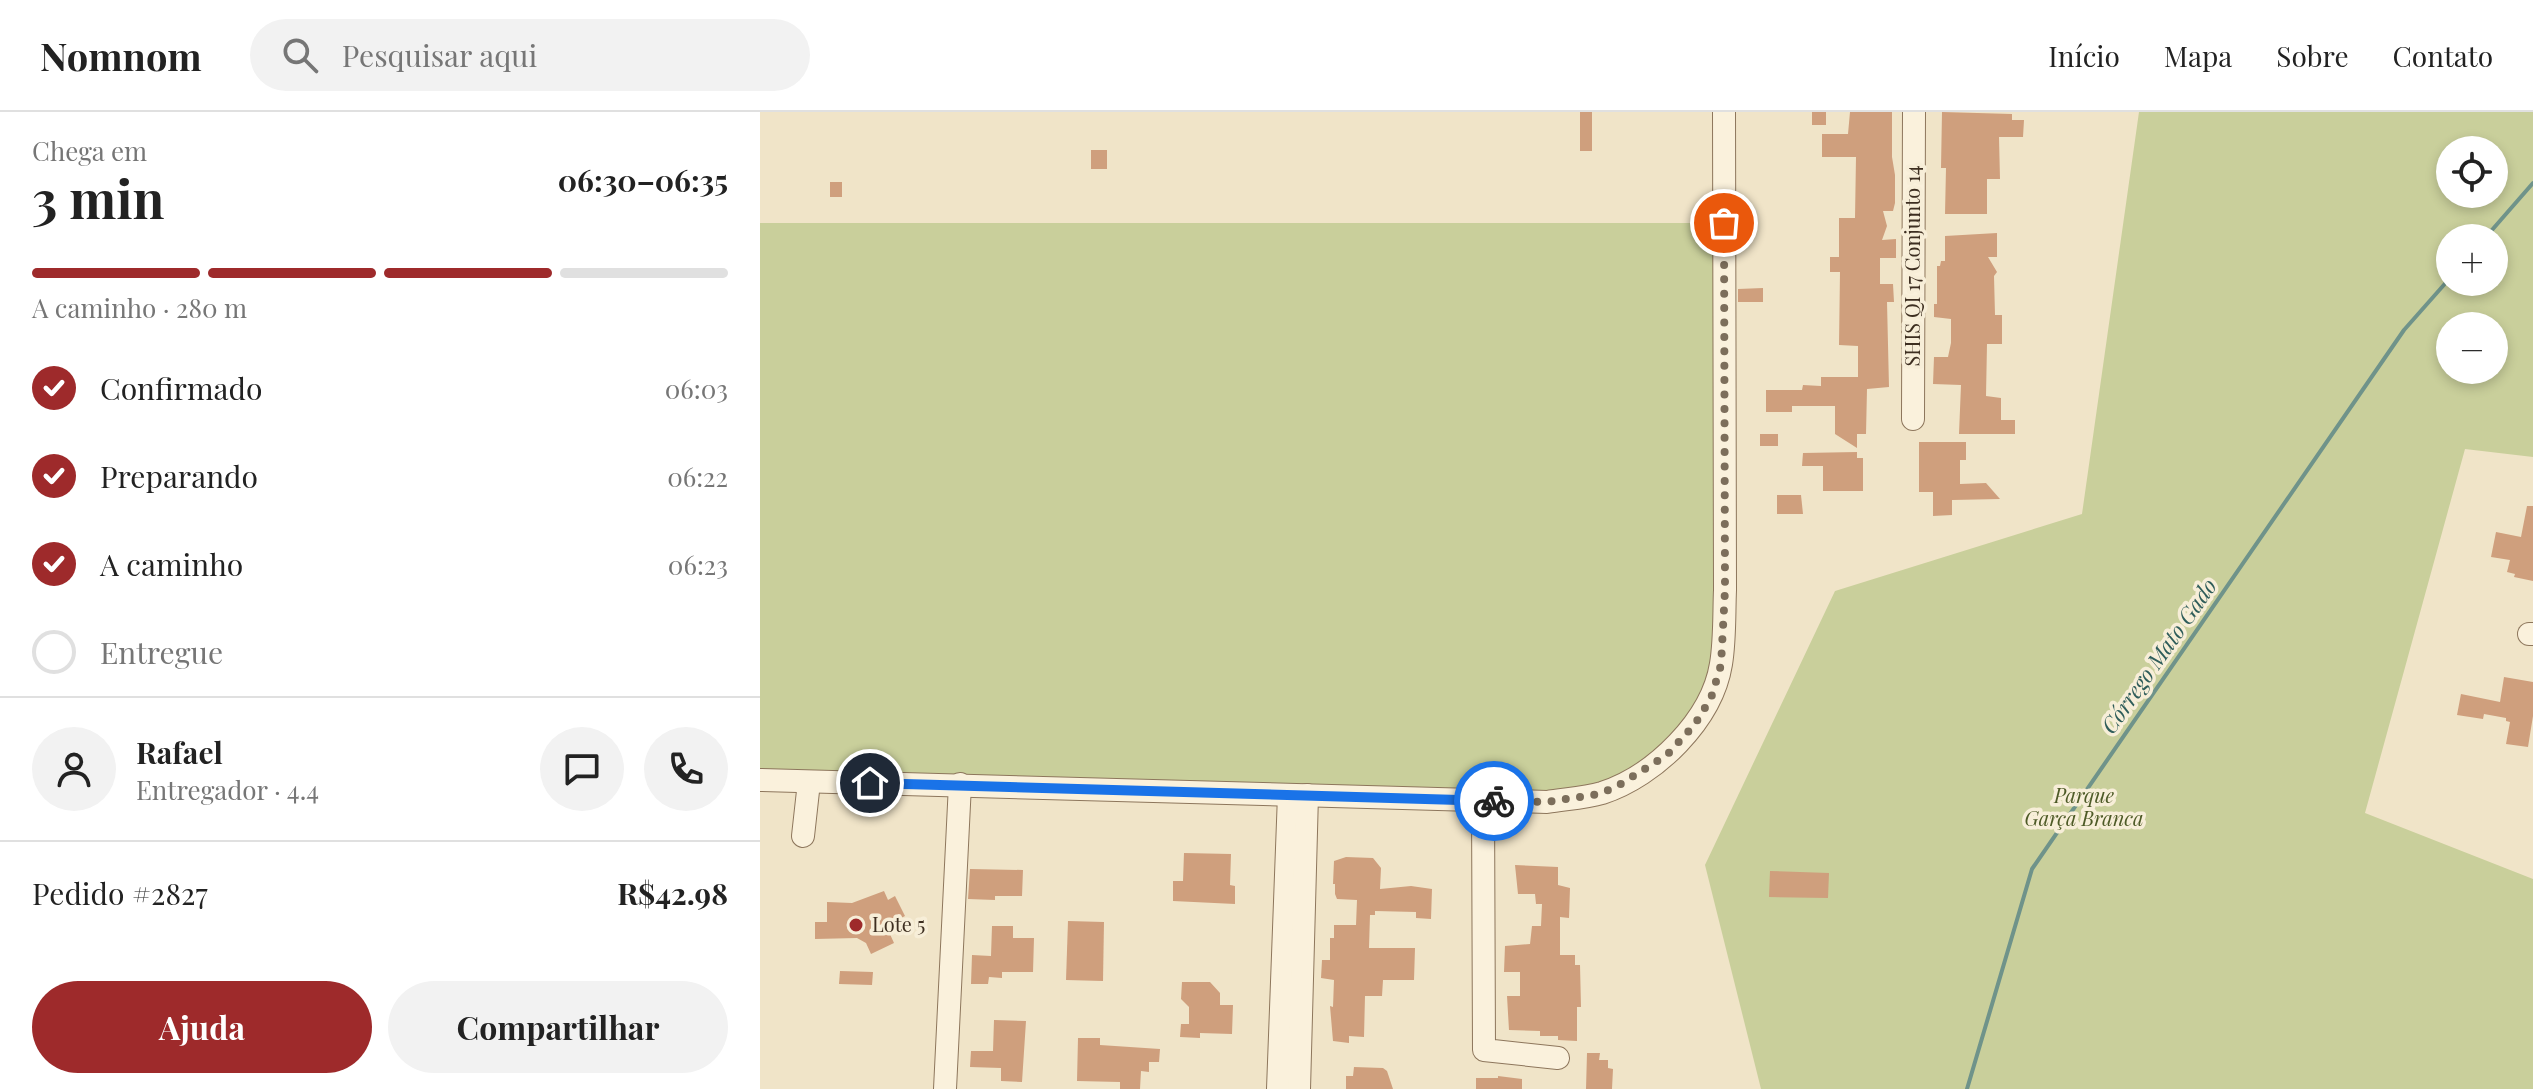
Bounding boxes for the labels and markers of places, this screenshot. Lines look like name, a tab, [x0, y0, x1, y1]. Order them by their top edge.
pin	[1690, 189, 1758, 257]
pin	[836, 749, 904, 817]
place label: Lote 5	[872, 910, 925, 937]
marker: Lote 5	[847, 916, 865, 934]

